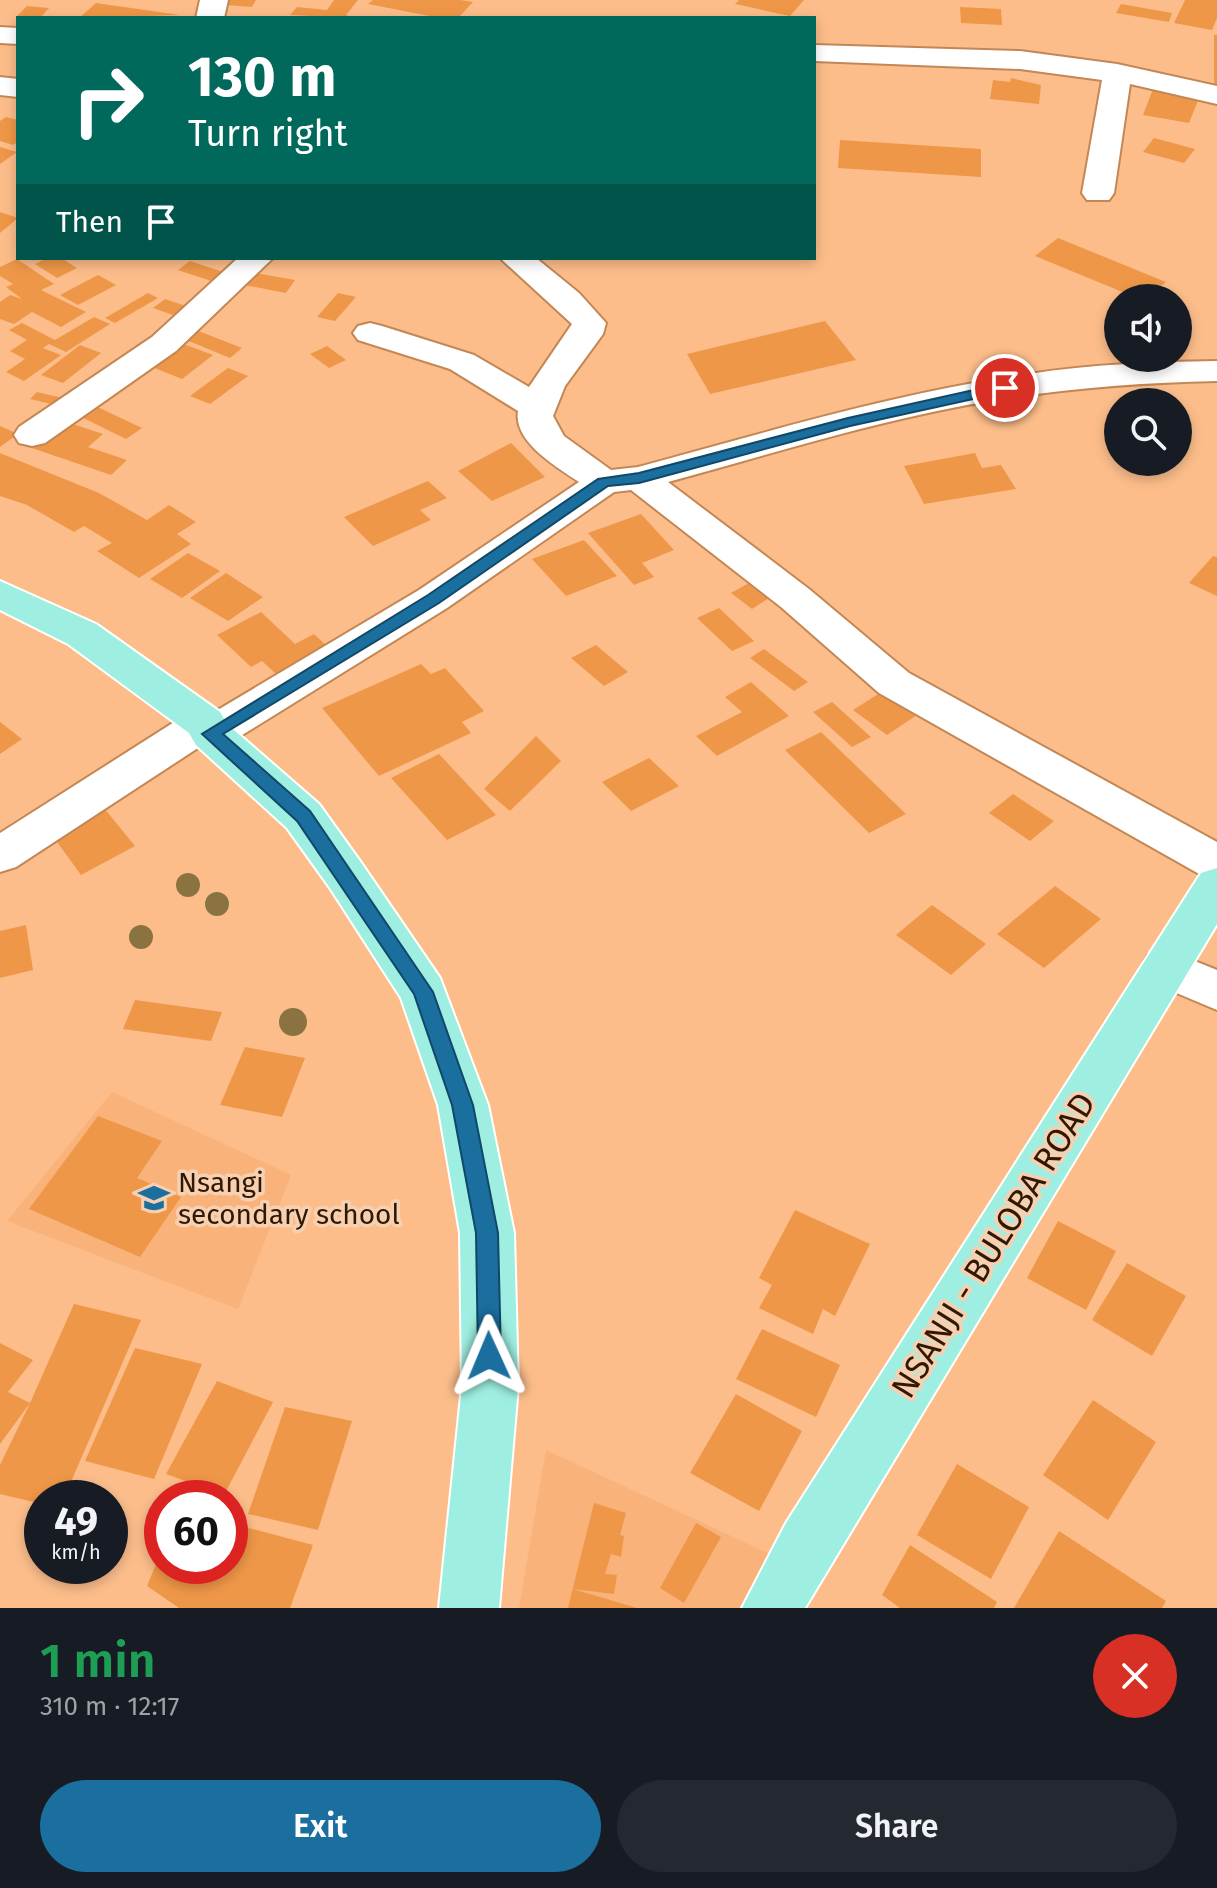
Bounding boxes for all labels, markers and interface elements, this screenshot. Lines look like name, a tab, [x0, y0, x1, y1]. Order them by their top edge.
text: 130 m	[188, 44, 336, 111]
icon: right	[56, 48, 160, 152]
text: Turn right	[188, 112, 348, 156]
icon: arrive	[139, 200, 183, 244]
text: Then	[56, 204, 123, 240]
map controls	[1104, 284, 1192, 476]
button: sound	[1104, 284, 1192, 372]
pin	[971, 354, 1039, 422]
icon: arrive	[983, 366, 1027, 410]
button: search	[1104, 388, 1192, 476]
street label: NSANJI - BULOBA ROAD	[883, 1085, 1104, 1406]
place label: Nsangi secondary school	[178, 1166, 400, 1231]
school or university icon: Nsangi secondary school	[137, 1181, 171, 1215]
position arrow	[447, 1314, 531, 1398]
speed limit sign: 60	[144, 1480, 248, 1584]
text: 49	[54, 1498, 98, 1546]
text: km/h	[51, 1540, 101, 1564]
text: 1 min	[40, 1632, 156, 1690]
button: close	[1093, 1634, 1177, 1718]
text: 310 m · 12:17	[40, 1691, 179, 1722]
button: Exit	[40, 1780, 601, 1872]
button: Share	[617, 1780, 1177, 1872]

